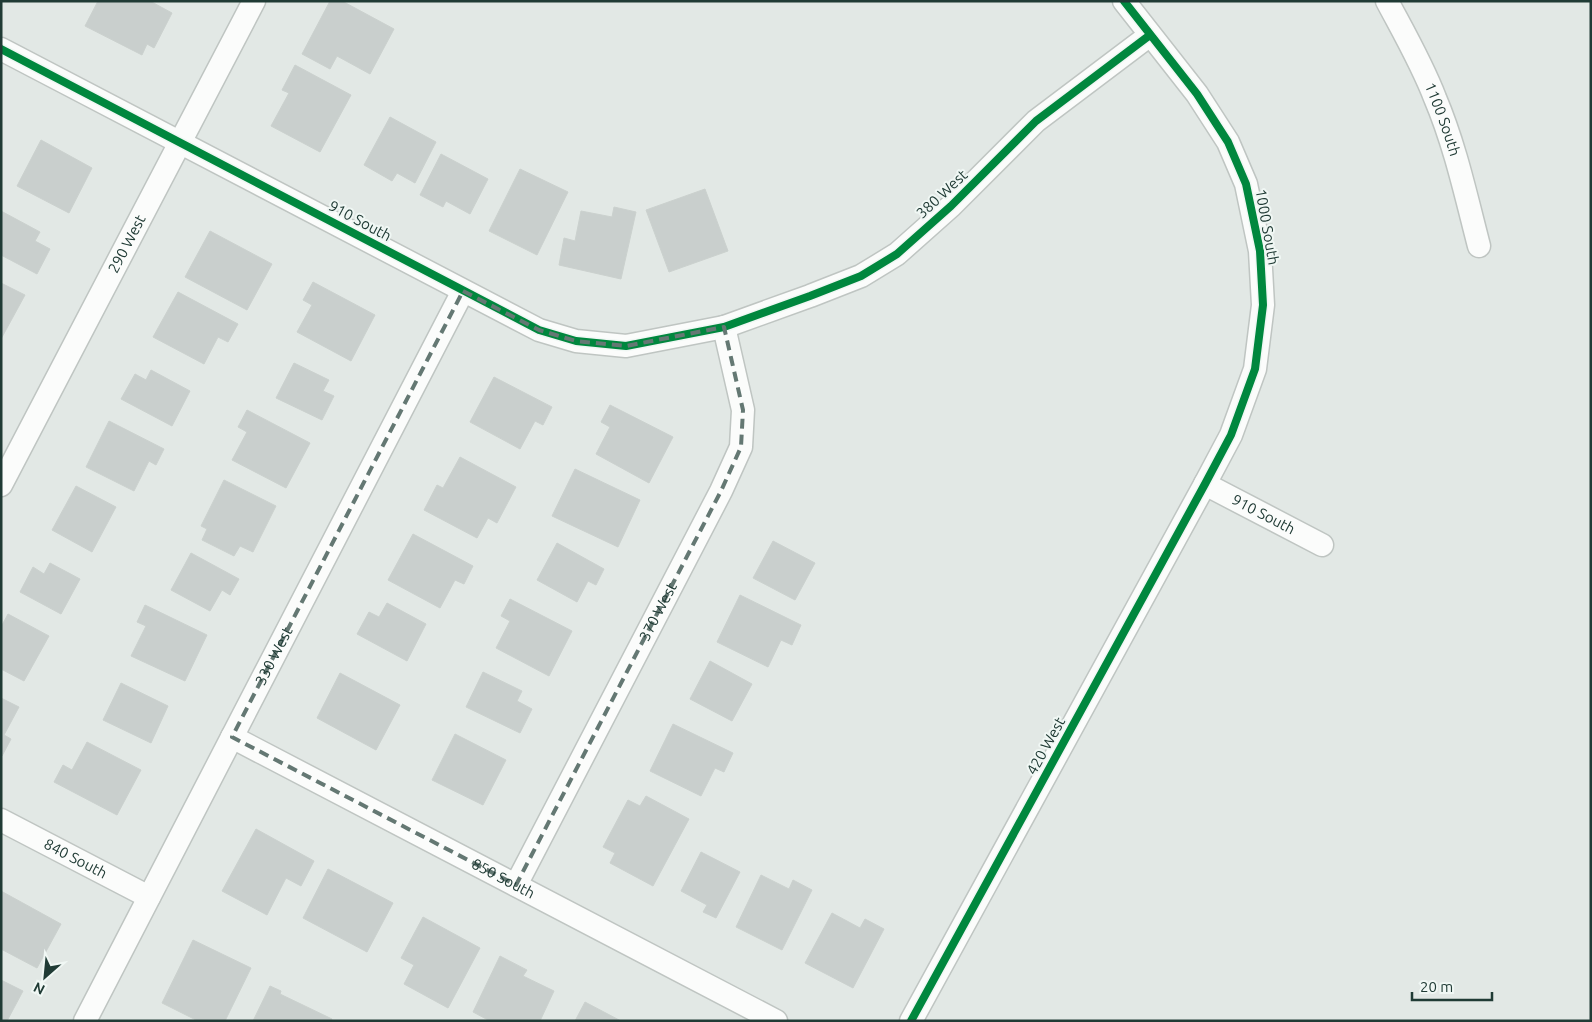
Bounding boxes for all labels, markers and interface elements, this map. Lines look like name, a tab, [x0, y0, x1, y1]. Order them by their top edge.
street label: 1100 South	[1422, 80, 1464, 158]
street label: 380 West	[913, 166, 971, 221]
street label: 1000 South	[1252, 188, 1283, 266]
street label: 910 South	[326, 197, 394, 244]
street label: 290 West	[104, 212, 149, 276]
street label: 910 South	[1229, 491, 1298, 537]
street label: 370 West	[636, 580, 680, 643]
street label: 330 West	[251, 624, 296, 688]
street label: 420 West	[1023, 714, 1068, 777]
street label: 840 South	[41, 835, 110, 882]
street label: 850 South	[469, 855, 538, 902]
north arrow	[20, 952, 70, 1002]
scale bar	[1412, 970, 1492, 1002]
text: 20 m	[1420, 978, 1453, 995]
text: N	[31, 979, 47, 998]

